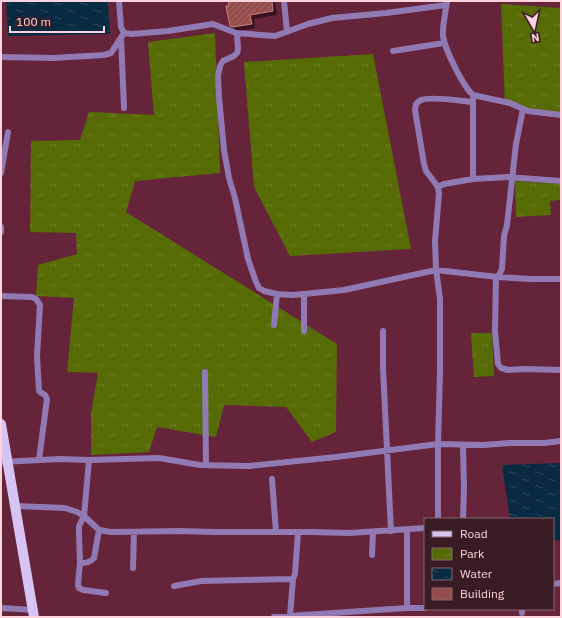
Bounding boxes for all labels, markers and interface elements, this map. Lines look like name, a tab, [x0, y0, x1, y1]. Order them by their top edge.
scale bar	[10, 8, 104, 34]
north arrow	[514, 8, 554, 48]
text: 100 m	[16, 14, 51, 29]
text: N	[531, 30, 541, 45]
legend	[424, 518, 554, 610]
text: Road	[460, 526, 488, 541]
text: Park	[460, 546, 485, 561]
text: Water	[460, 566, 493, 581]
text: Building	[460, 586, 505, 601]

